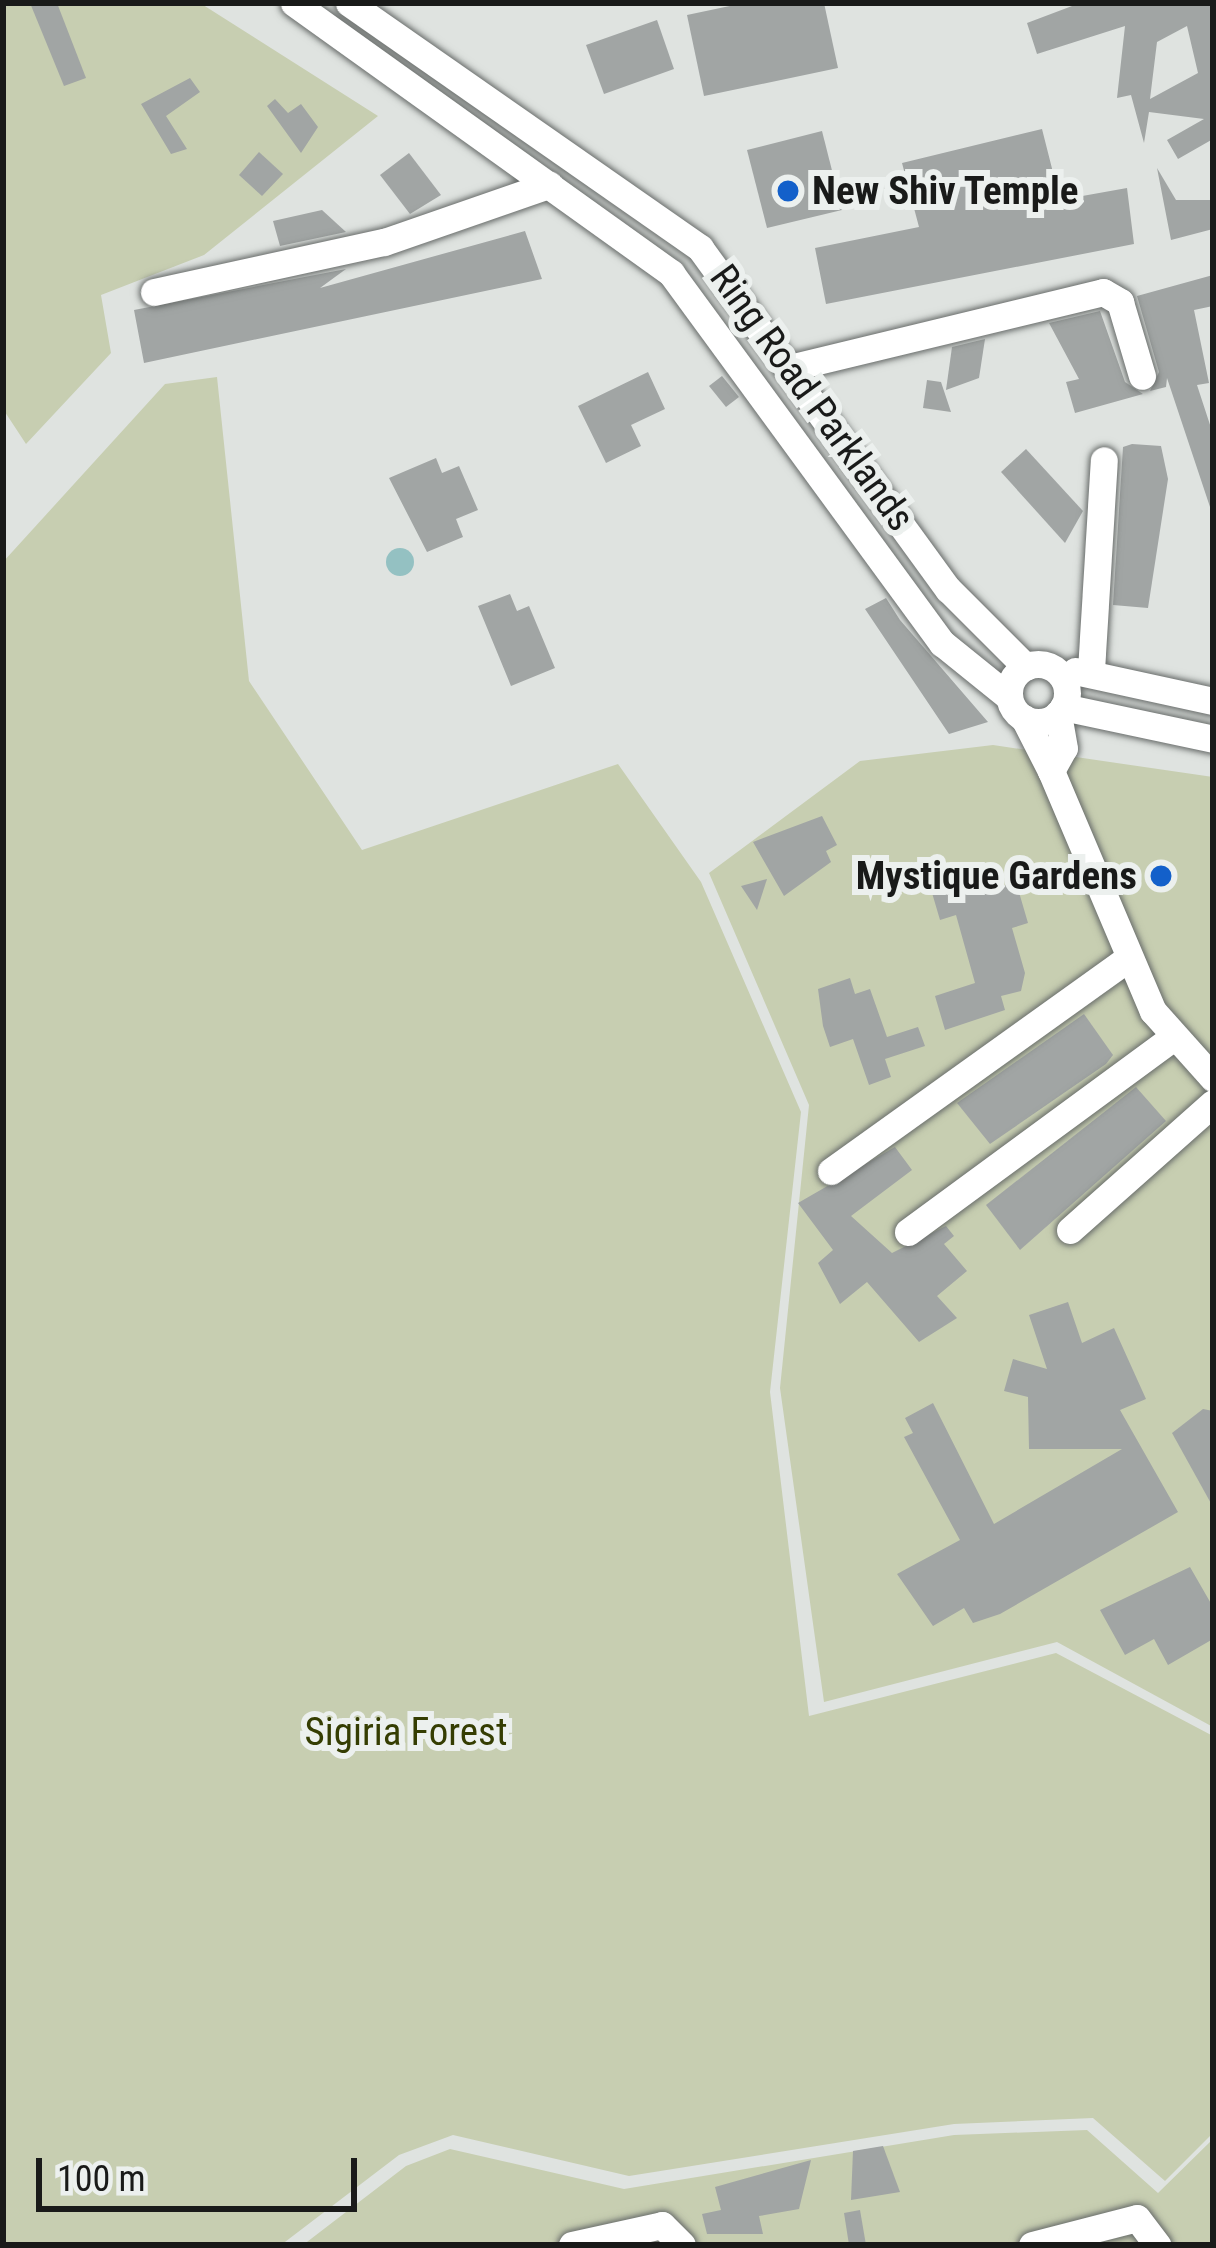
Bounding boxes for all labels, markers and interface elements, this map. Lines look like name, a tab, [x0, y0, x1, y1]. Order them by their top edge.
place label: New Shiv Temple	[812, 168, 1080, 214]
marker: New Shiv Temple	[775, 178, 801, 204]
street label: Ring Road Parklands	[700, 256, 924, 540]
place label: Mystique Gardens	[856, 853, 1137, 899]
marker: Mystique Gardens	[1148, 863, 1174, 889]
park label: Sigiria Forest	[305, 1709, 507, 1755]
scale bar	[42, 2134, 363, 2208]
text: 100 m	[57, 2158, 146, 2200]

